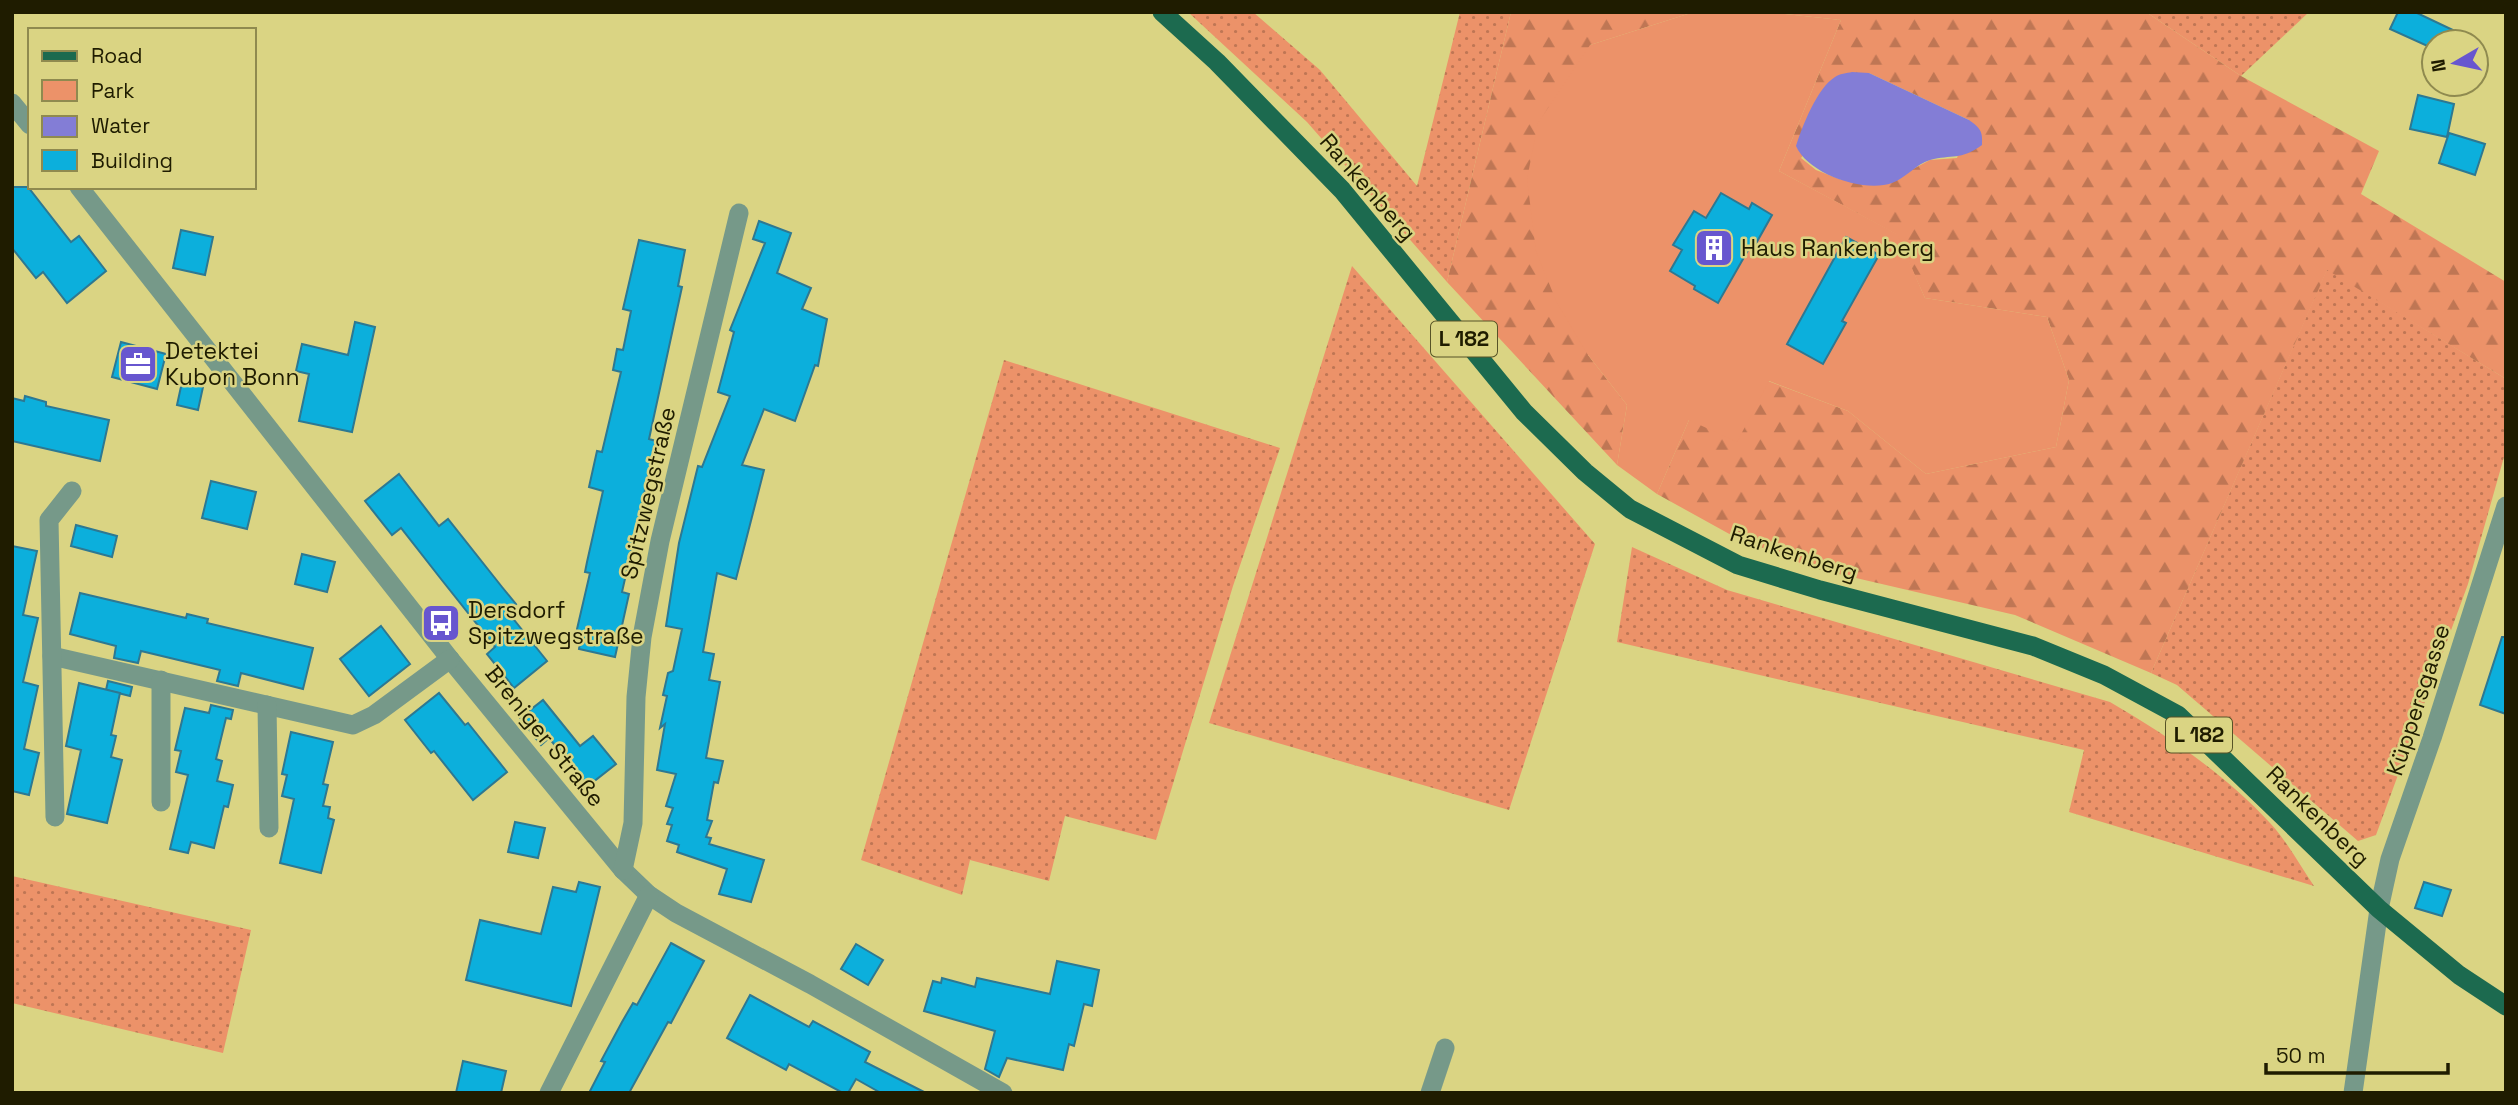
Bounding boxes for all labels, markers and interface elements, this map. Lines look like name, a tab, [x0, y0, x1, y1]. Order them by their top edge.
legend	[28, 28, 256, 189]
north arrow	[2420, 28, 2490, 98]
text: Road	[91, 42, 143, 69]
text: N	[2425, 57, 2452, 74]
text: Park	[91, 77, 135, 104]
text: Water	[91, 112, 150, 139]
street label: Rankenberg	[1313, 127, 1423, 247]
text: Building	[91, 147, 173, 174]
building icon: Haus Rankenberg	[1693, 227, 1735, 269]
place label: Haus Rankenberg	[1741, 233, 1934, 263]
road number: L 182	[1431, 322, 1497, 356]
place label: Detektei Kubon Bonn	[165, 336, 300, 392]
office icon: Detektei Kubon Bonn	[117, 343, 159, 385]
street label: Spitzwegstraße	[614, 404, 682, 582]
street label: Rankenberg	[1726, 518, 1862, 588]
place label: Dersdorf Spitzwegstraße	[468, 595, 644, 651]
bus stop icon: Dersdorf Spitzwegstraße	[420, 602, 462, 644]
street label: Küppersgasse	[2379, 620, 2457, 780]
street label: Breniger Straße	[479, 659, 611, 813]
road number: L 182	[2166, 718, 2232, 752]
street label: Rankenberg	[2260, 759, 2376, 873]
scale bar	[2266, 1032, 2448, 1076]
text: 50 m	[2276, 1042, 2326, 1069]

